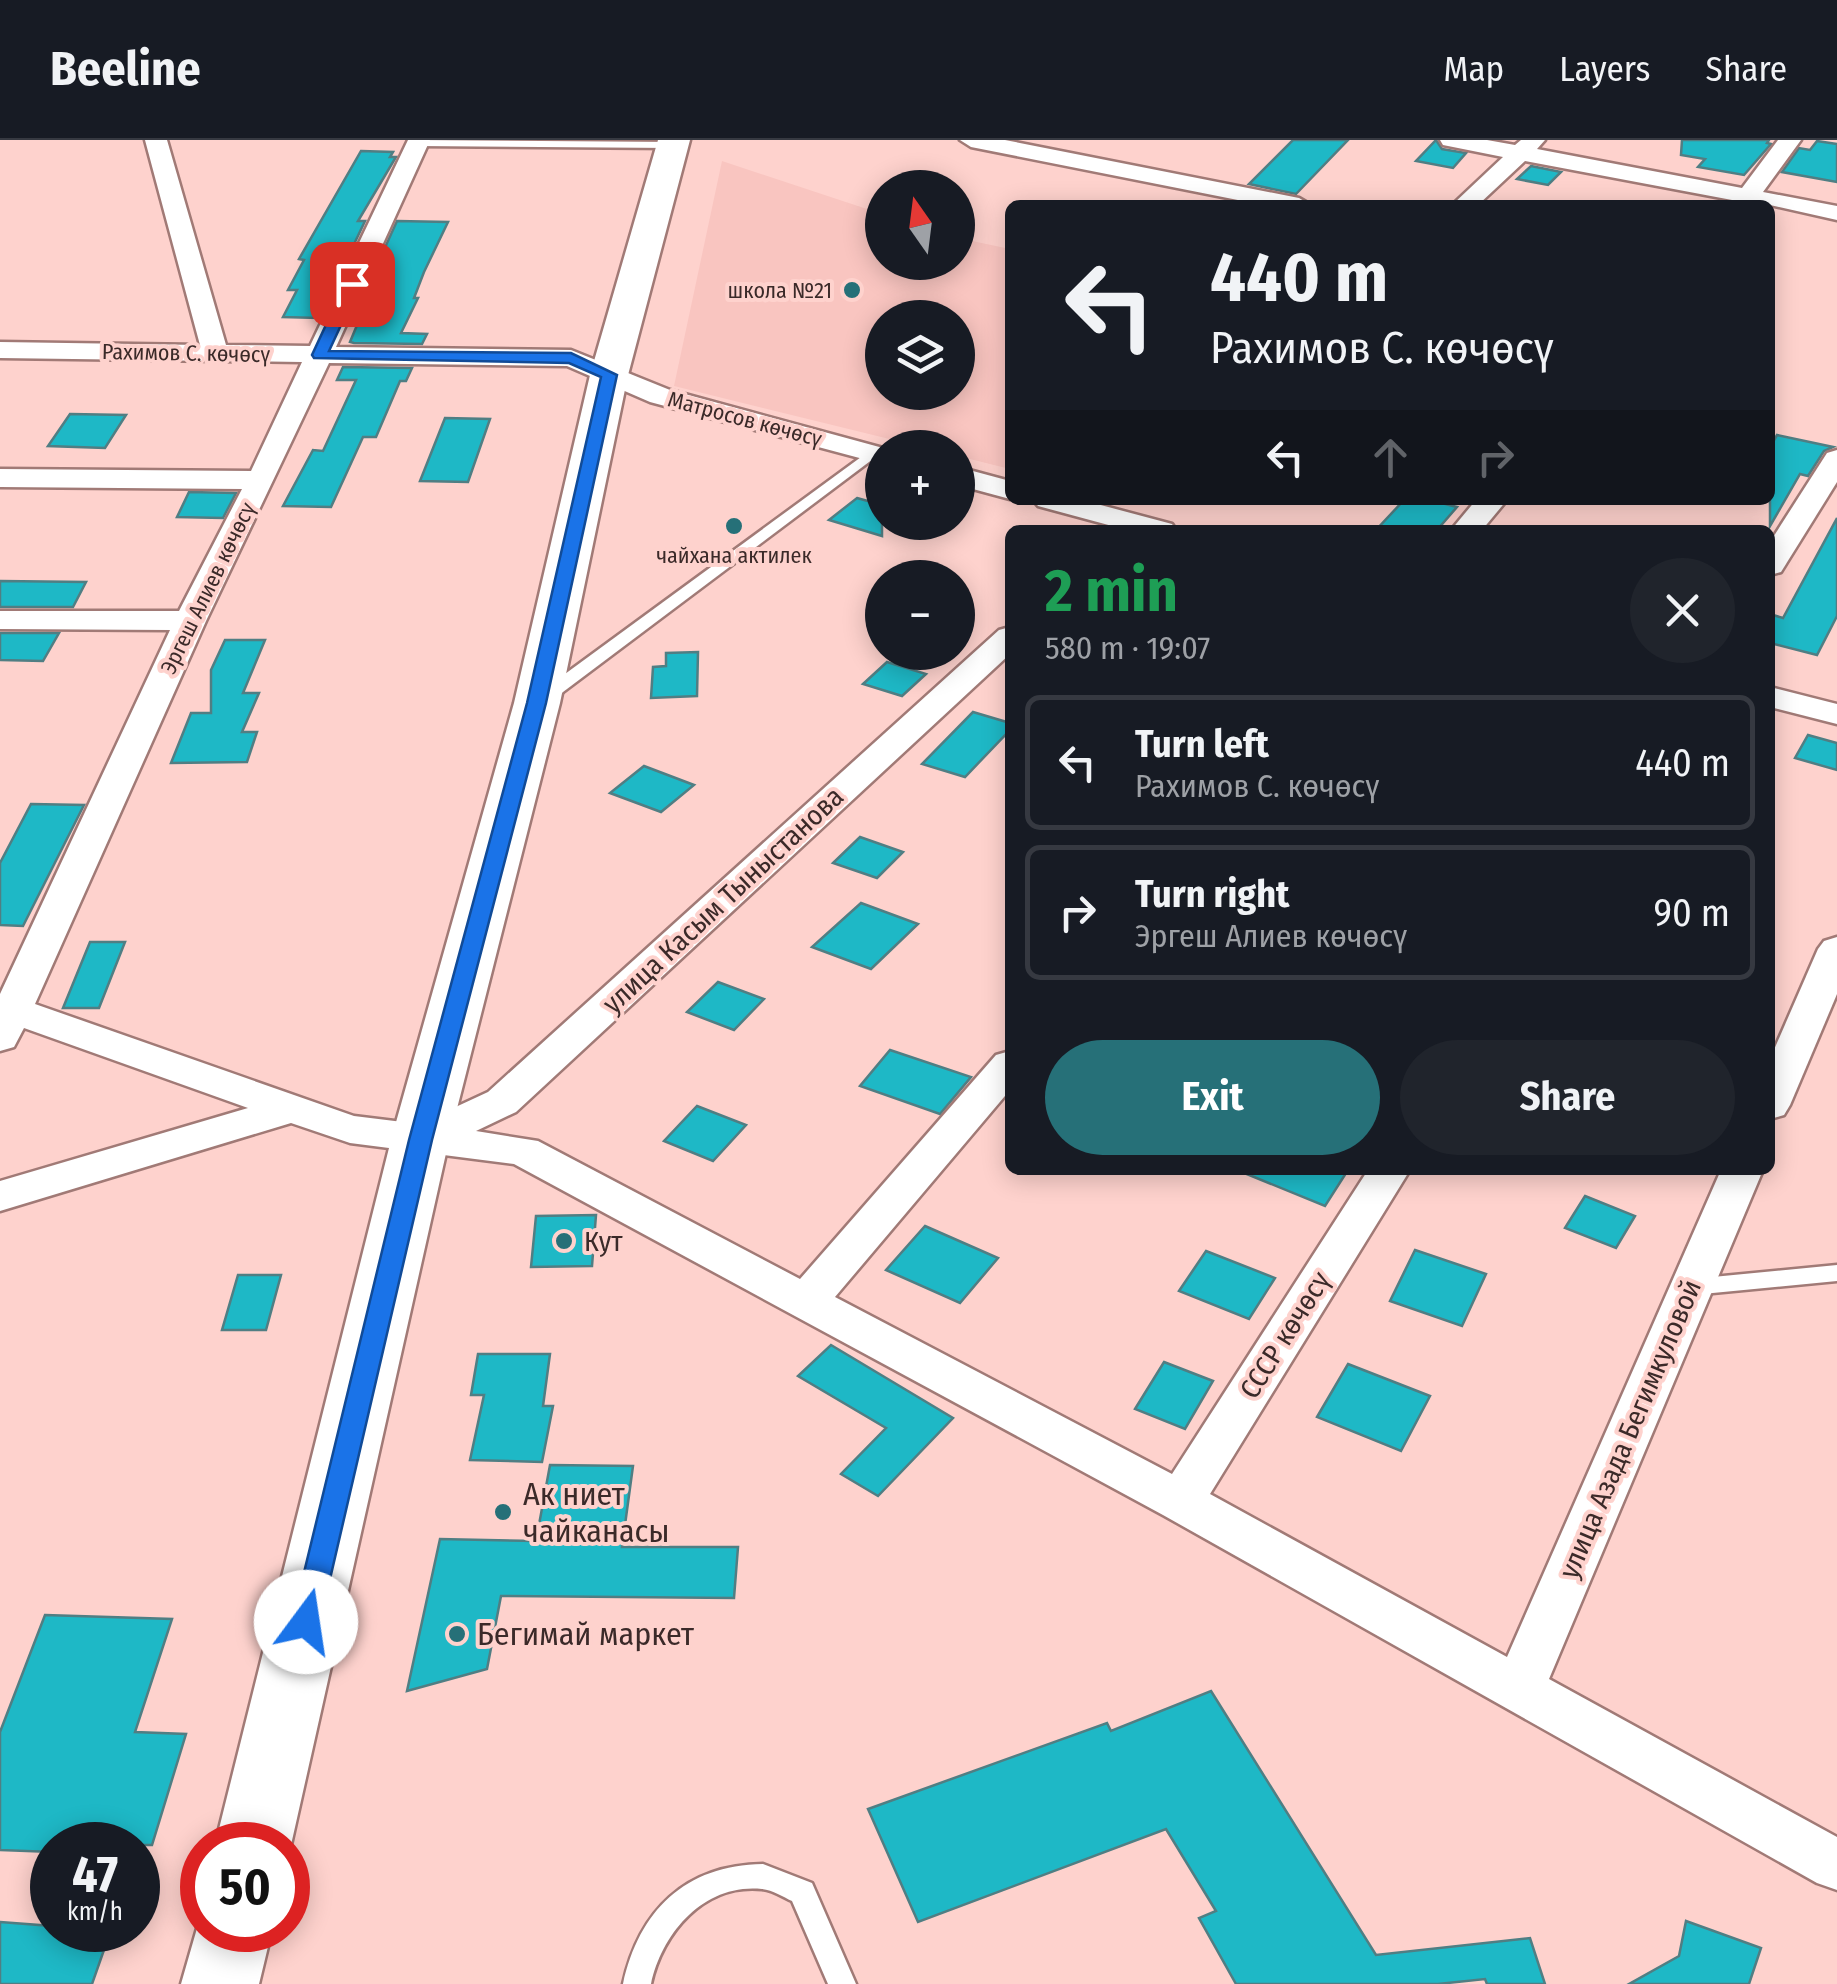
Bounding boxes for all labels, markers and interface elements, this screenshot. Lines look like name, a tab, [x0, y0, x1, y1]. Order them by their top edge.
text: Beeline	[50, 40, 201, 98]
text: Map	[1444, 48, 1504, 90]
text: Layers	[1559, 48, 1651, 90]
text: Share	[1706, 48, 1787, 90]
north arrow	[865, 170, 975, 280]
map controls	[865, 170, 975, 670]
text: 440 m	[1210, 236, 1388, 320]
icon: left	[1045, 240, 1175, 370]
pin	[310, 242, 395, 327]
icon: arrive	[325, 257, 380, 312]
place label: школа №21	[728, 277, 832, 304]
marker: школа №21	[841, 279, 863, 301]
button: layers	[865, 300, 975, 410]
text: Рахимов С. көчөсү	[1210, 321, 1554, 375]
street label: Рахимов С. көчөсү	[102, 338, 270, 368]
street label: Матросов көчөсү	[665, 385, 825, 453]
button: +	[865, 430, 975, 540]
icon: left	[1258, 430, 1313, 485]
icon: ahead	[1363, 430, 1418, 485]
icon: right	[1468, 430, 1523, 485]
street label: Эргеш Алиев көчөсү	[155, 498, 261, 678]
marker: чайхана актилек	[723, 515, 745, 537]
place label: чайхана актилек	[656, 542, 812, 569]
text: 2 min	[1045, 555, 1178, 627]
button: close	[1630, 558, 1735, 663]
button: −	[865, 560, 975, 670]
text: 580 m · 19:07	[1045, 629, 1210, 667]
text: Turn left	[1135, 721, 1269, 767]
icon: left	[1050, 735, 1105, 790]
text: 440 m	[1635, 740, 1730, 786]
text: Рахимов С. көчөсү	[1135, 767, 1380, 805]
street label: улица Касым Тыныстанова	[596, 780, 850, 1020]
text: Turn right	[1135, 871, 1289, 917]
icon: right	[1050, 885, 1105, 940]
text: 90 m	[1654, 890, 1730, 936]
text: Эргеш Алиев көчөсү	[1135, 917, 1407, 955]
button: Exit	[1045, 1040, 1380, 1155]
button: Share	[1400, 1040, 1735, 1155]
place label: Кут	[584, 1225, 623, 1258]
marker: Кут	[553, 1230, 575, 1252]
street label: СССР көчөсү	[1233, 1265, 1337, 1405]
street label: улица Азада Бегимкуловой	[1552, 1275, 1708, 1583]
place label: Ак ниет чайканасы	[523, 1475, 670, 1550]
marker: Ак ниет чайканасы	[492, 1501, 514, 1523]
position arrow	[254, 1570, 358, 1674]
place label: Бегимай маркет	[477, 1615, 694, 1653]
marker: Бегимай маркет	[446, 1623, 468, 1645]
speed limit sign: 50	[180, 1822, 310, 1952]
text: 47	[72, 1845, 118, 1905]
text: km/h	[67, 1897, 123, 1927]

